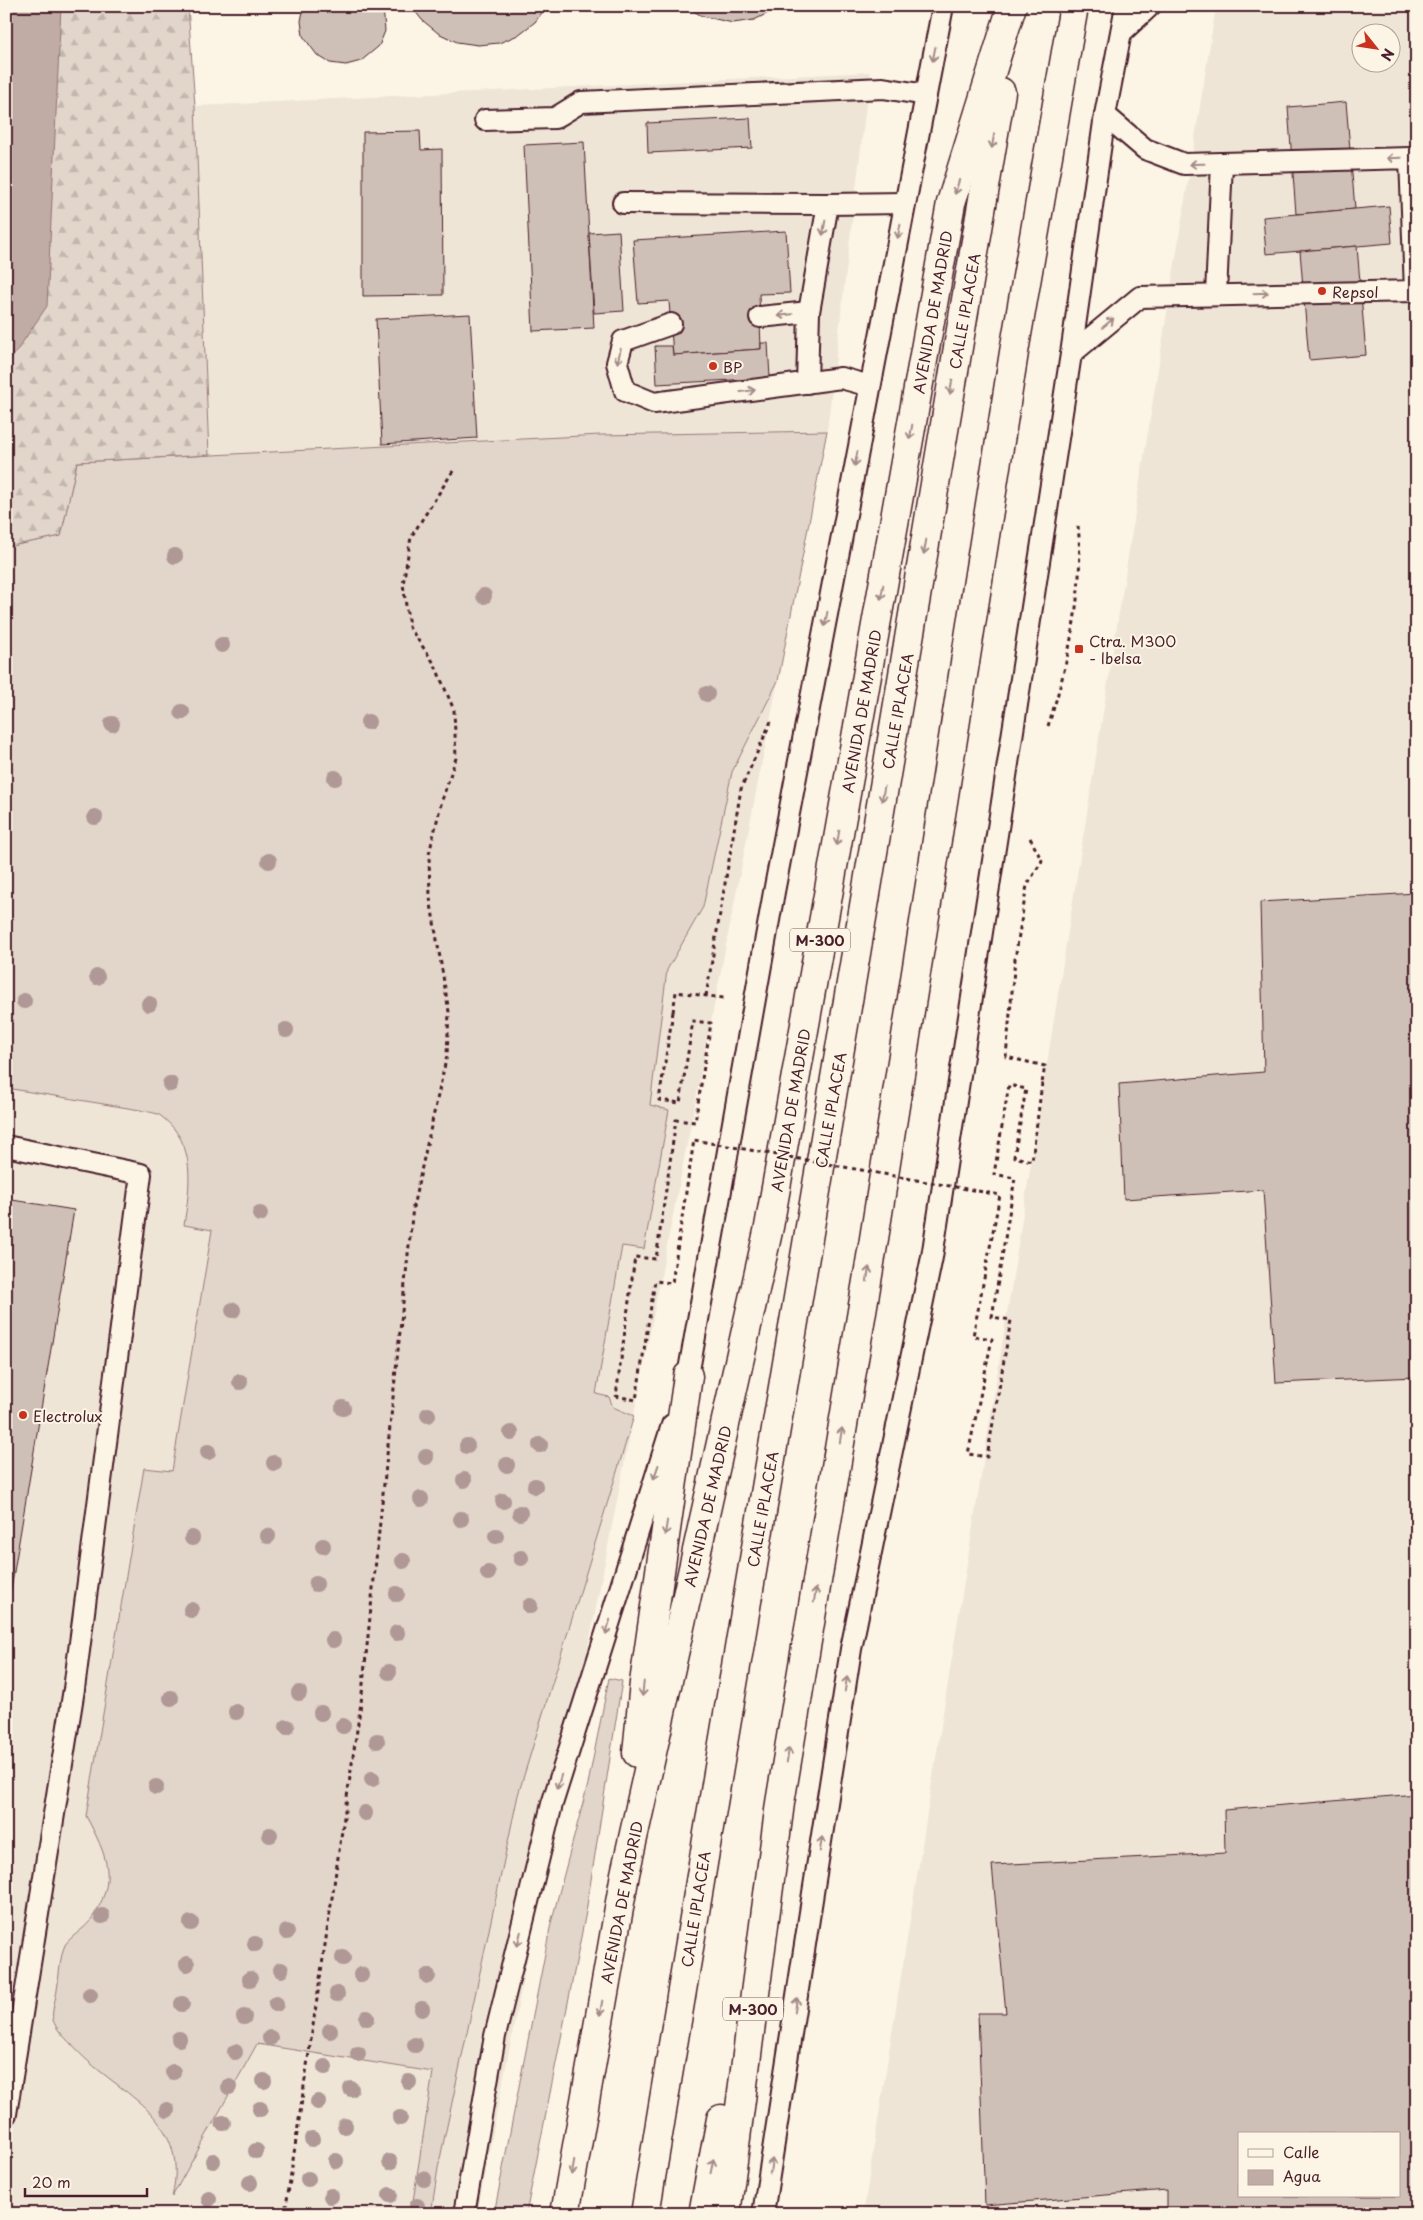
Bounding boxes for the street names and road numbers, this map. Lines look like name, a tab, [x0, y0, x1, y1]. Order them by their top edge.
street label: AVENIDA DE MADRID	[906, 229, 958, 395]
street label: CALLE IPLACEA	[942, 251, 986, 371]
street label: AVENIDA DE MADRID	[835, 628, 887, 794]
street label: CALLE IPLACEA	[875, 651, 919, 771]
road number: M-300	[790, 928, 850, 952]
street label: AVENIDA DE MADRID	[764, 1027, 816, 1193]
street label: CALLE IPLACEA	[808, 1050, 852, 1170]
street label: AVENIDA DE MADRID	[677, 1423, 737, 1589]
street label: CALLE IPLACEA	[740, 1449, 784, 1569]
street label: AVENIDA DE MADRID	[594, 1819, 648, 1985]
street label: CALLE IPLACEA	[674, 1849, 716, 1969]
road number: M-300	[723, 1998, 783, 2020]

